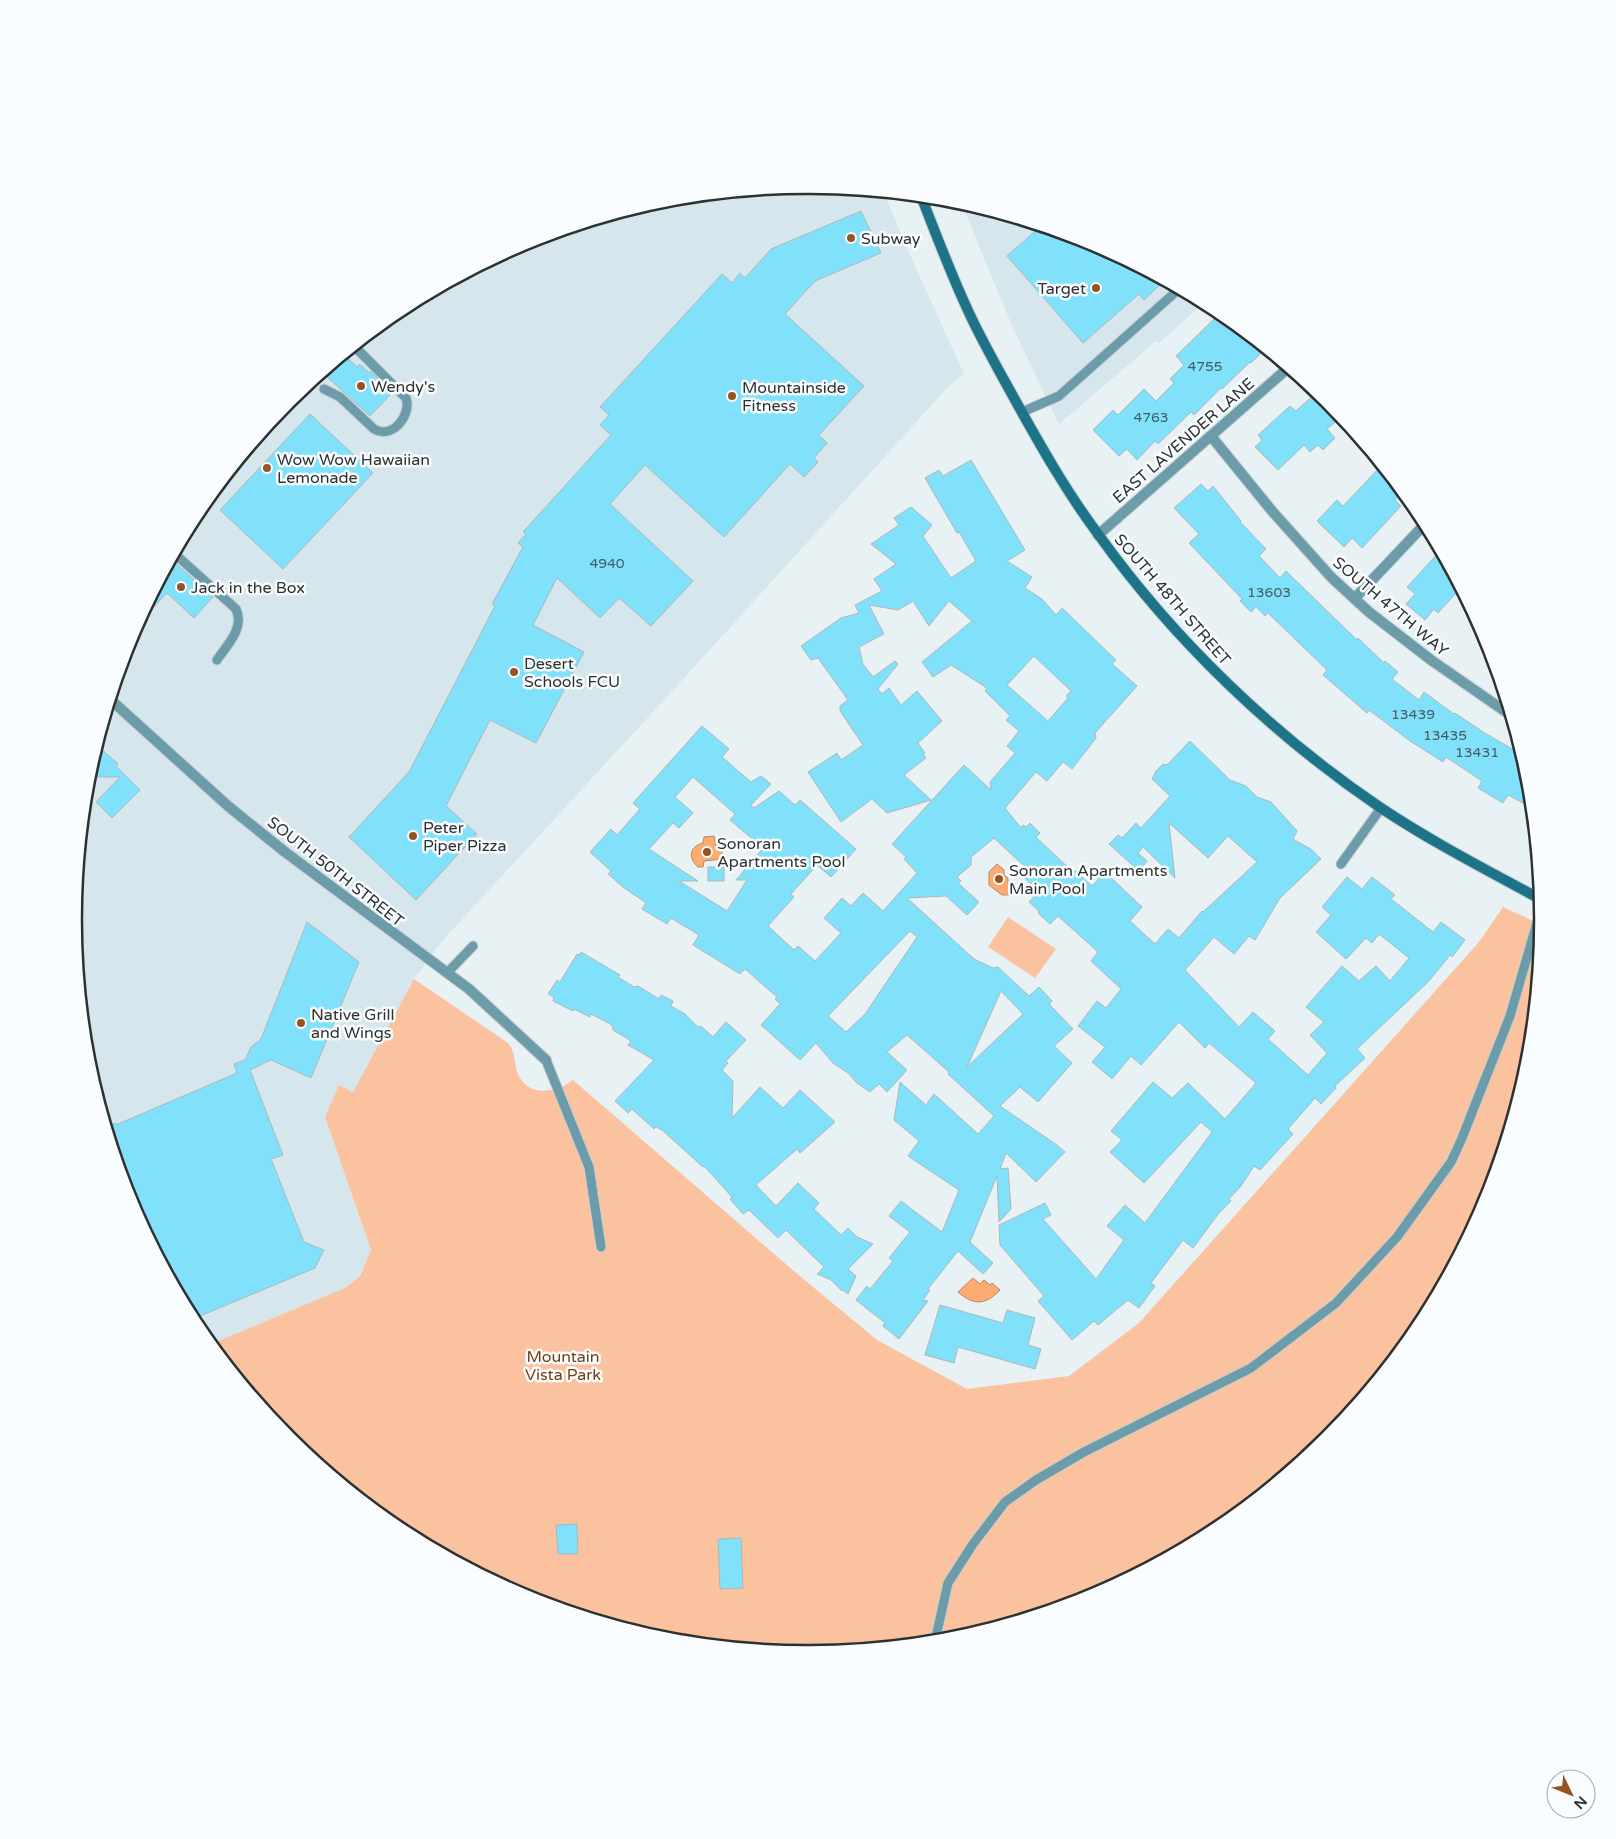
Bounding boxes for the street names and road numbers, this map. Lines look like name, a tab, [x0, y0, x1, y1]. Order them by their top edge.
street label: EAST LAVENDER LANE	[1109, 374, 1259, 508]
street label: SOUTH 48TH STREET	[1110, 530, 1235, 670]
street label: SOUTH 47TH WAY	[1329, 553, 1452, 661]
street label: SOUTH 50TH STREET	[263, 812, 408, 931]

